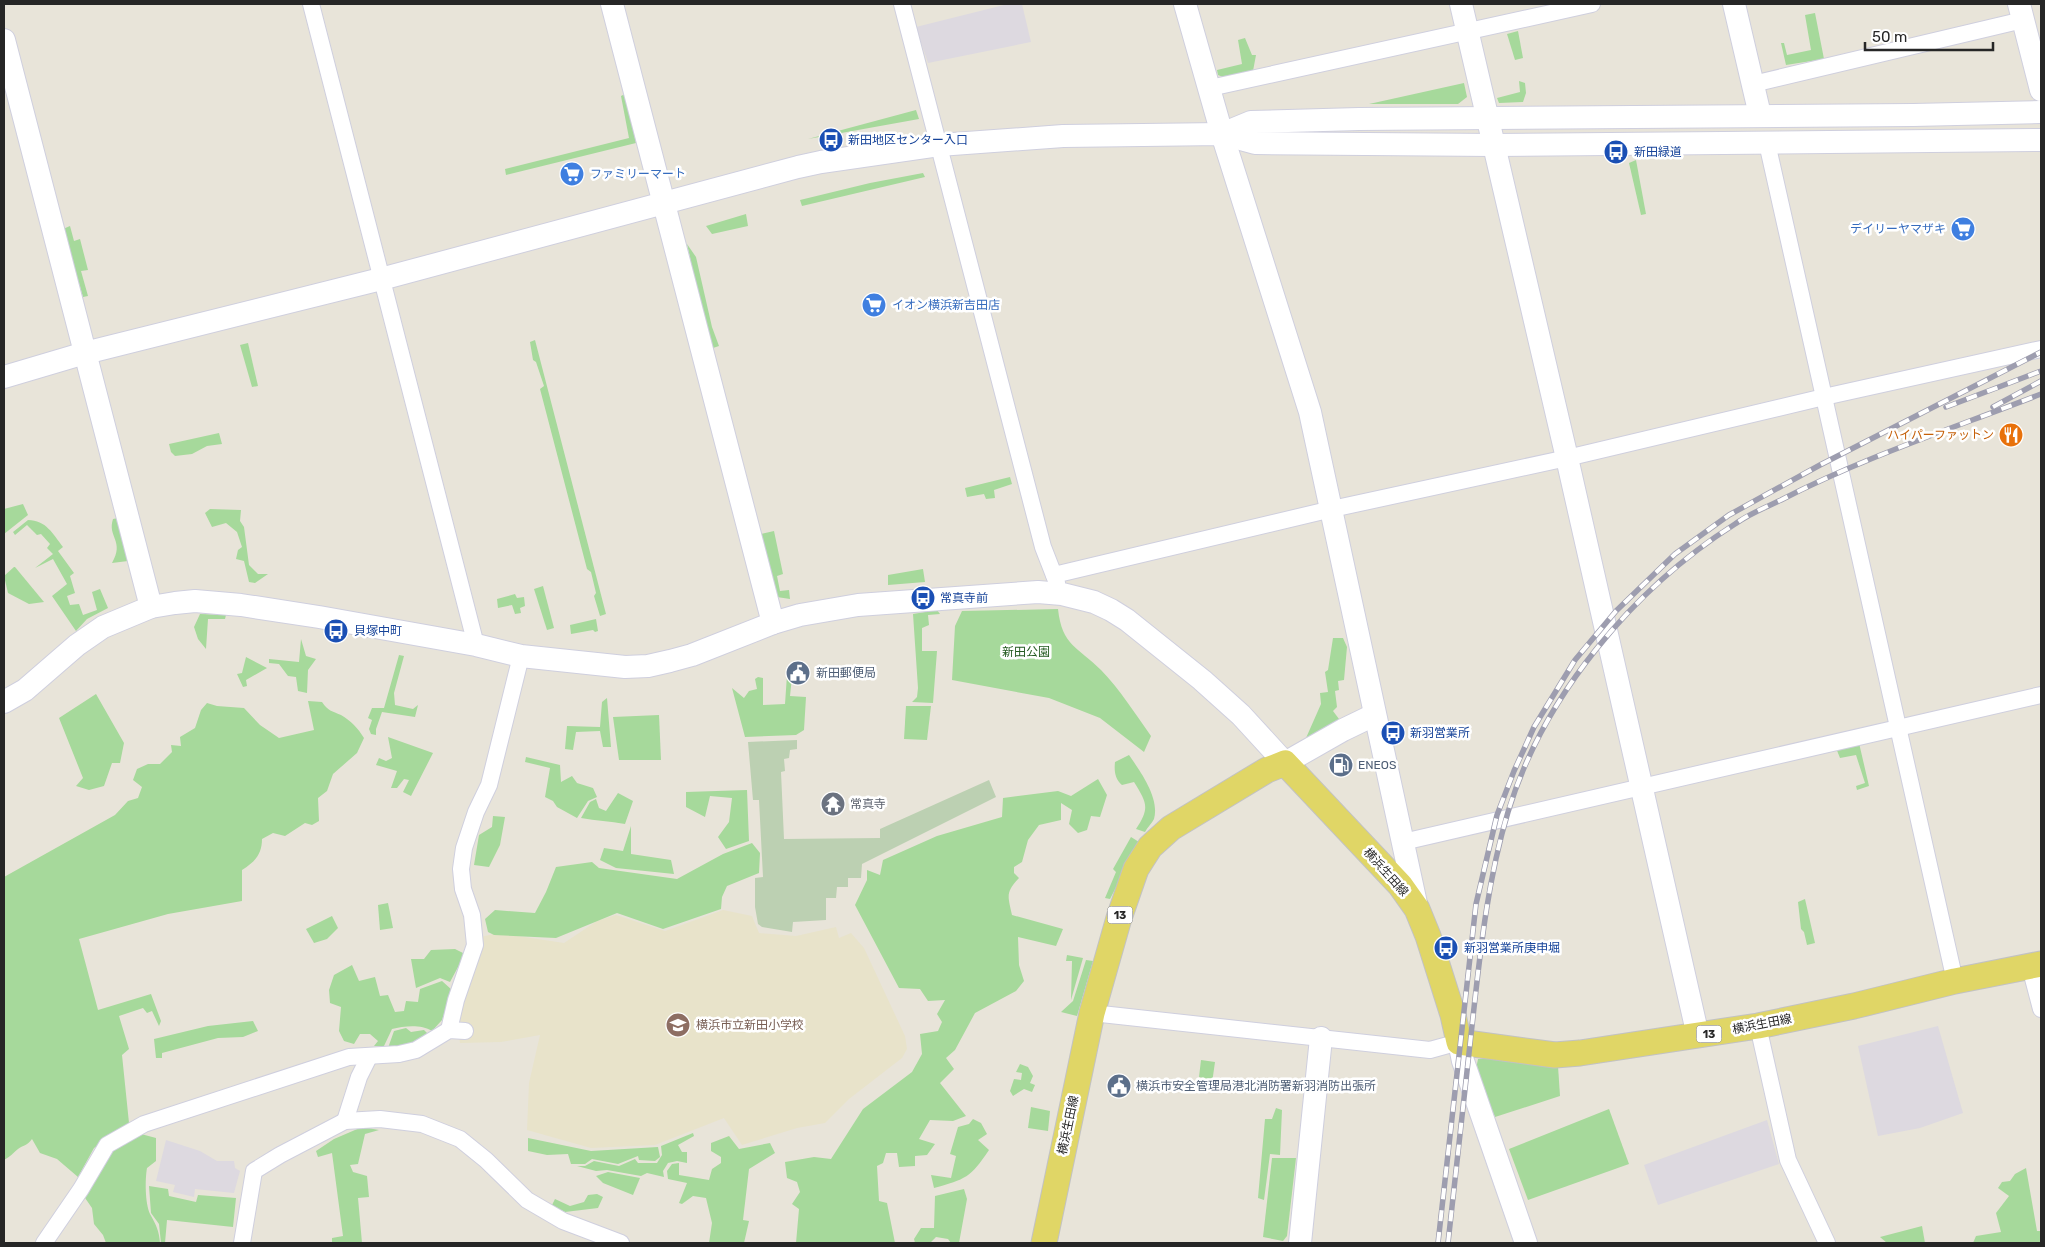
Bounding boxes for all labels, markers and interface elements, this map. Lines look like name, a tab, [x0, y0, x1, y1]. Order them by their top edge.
scale bar	[1865, 20, 1992, 52]
text: 50 m	[1872, 28, 1907, 46]
bus stop icon: 新田地区センター入口	[818, 127, 844, 153]
place label: 新田地区センター入口	[848, 133, 968, 147]
bus stop icon: 新田緑道	[1603, 139, 1629, 165]
place label: 新田緑道	[1634, 145, 1682, 159]
supermarket icon: ファミリーマート	[559, 161, 585, 187]
place label: ファミリーマート	[590, 167, 686, 181]
supermarket icon: デイリーヤマザキ	[1950, 216, 1976, 242]
place label: デイリーヤマザキ	[1850, 222, 1946, 236]
supermarket icon: イオン横浜新吉田店	[861, 292, 887, 318]
place label: イオン横浜新吉田店	[892, 298, 1000, 312]
restaurant icon: ハイパーファットン	[1998, 422, 2024, 448]
place label: ハイパーファットン	[1887, 428, 1994, 442]
bus stop icon: 常真寺前	[910, 585, 936, 611]
place label: 常真寺前	[940, 591, 988, 605]
bus stop icon: 貝塚中町	[323, 618, 349, 644]
place label: 貝塚中町	[354, 624, 402, 638]
park label: 新田公園	[1002, 645, 1050, 659]
public building icon: 新田郵便局	[785, 660, 811, 686]
place label: 新田郵便局	[816, 666, 876, 680]
bus stop icon: 新羽営業所	[1380, 720, 1406, 746]
place label: 新羽営業所	[1410, 726, 1470, 740]
fuel station icon: ENEOS	[1328, 752, 1354, 778]
place label: ENEOS	[1358, 758, 1396, 772]
temple icon: 常真寺	[820, 791, 846, 817]
place label: 常真寺	[850, 797, 886, 811]
street label: 横浜生田線	[1361, 845, 1411, 899]
road number: 13	[1108, 906, 1132, 924]
bus stop icon: 新羽営業所庚申堀	[1433, 935, 1459, 961]
place label: 新羽営業所庚申堀	[1464, 941, 1560, 955]
street label: 横浜生田線	[1731, 1011, 1793, 1037]
school or university icon: 横浜市立新田小学校	[665, 1012, 691, 1038]
place label: 横浜市立新田小学校	[696, 1018, 804, 1032]
road number: 13	[1696, 1026, 1722, 1042]
public building icon: 横浜市安全管理局港北消防署新羽消防出張所	[1106, 1073, 1132, 1099]
place label: 横浜市安全管理局港北消防署新羽消防出張所	[1136, 1079, 1376, 1093]
street label: 横浜生田線	[1055, 1094, 1081, 1156]

